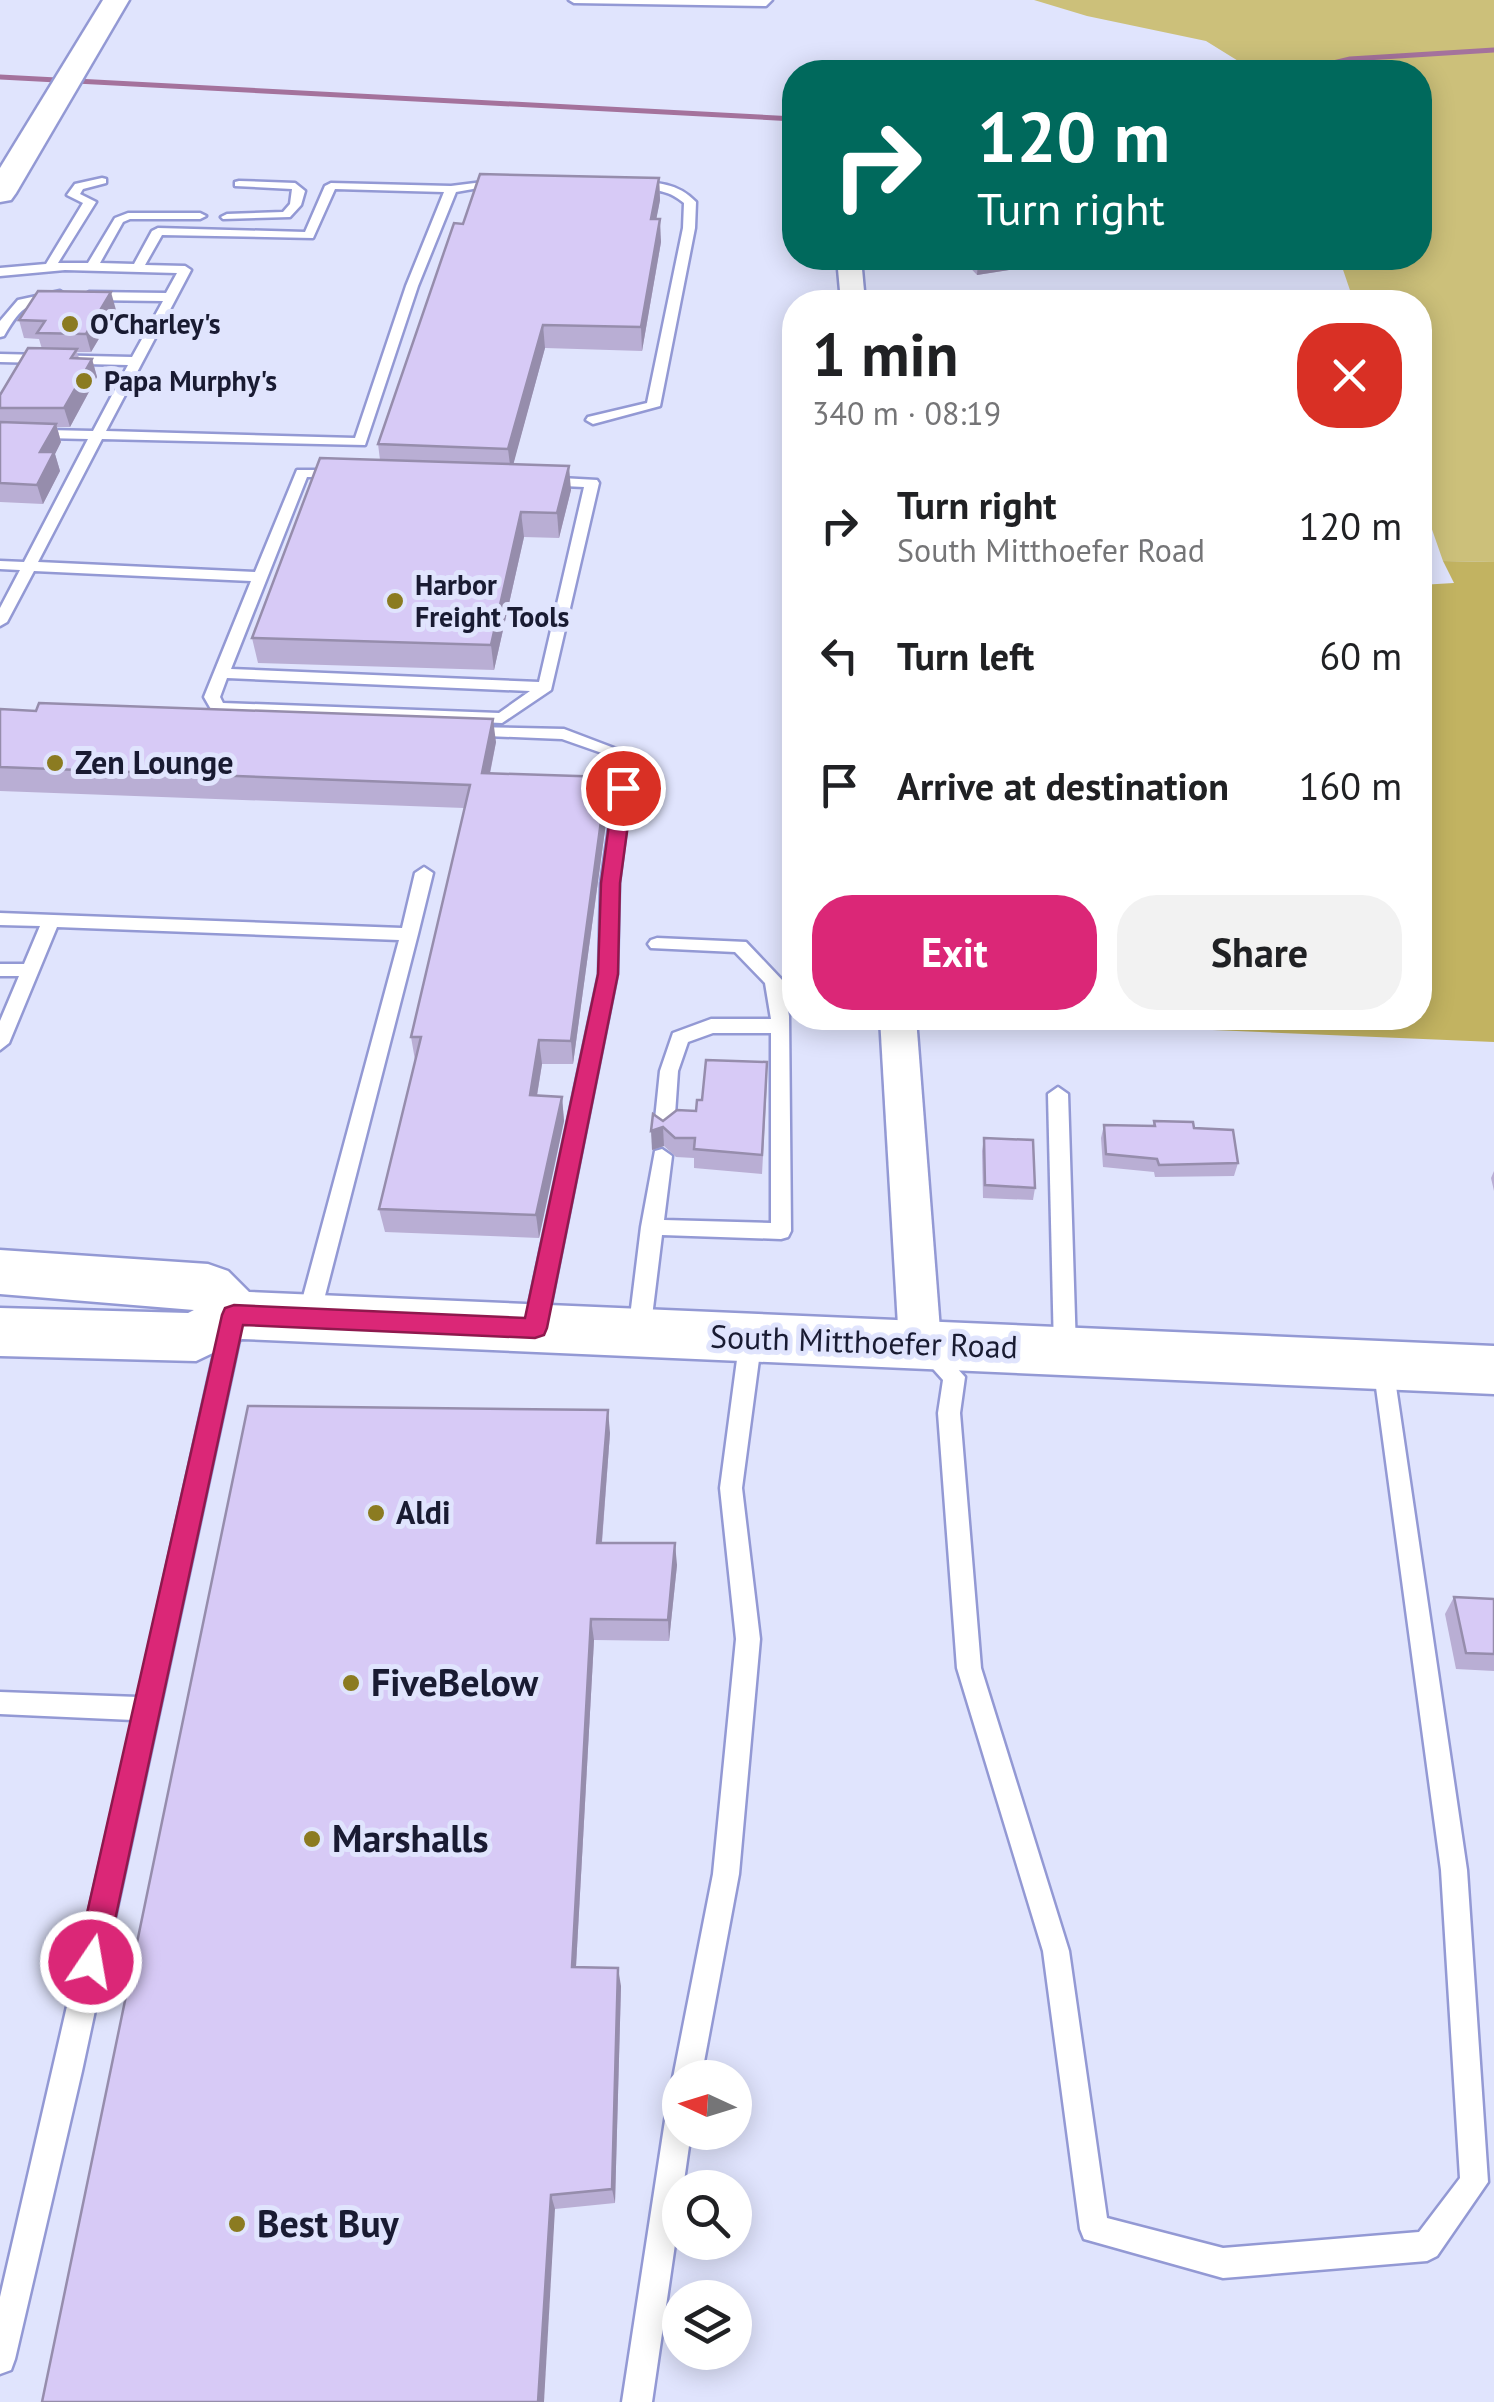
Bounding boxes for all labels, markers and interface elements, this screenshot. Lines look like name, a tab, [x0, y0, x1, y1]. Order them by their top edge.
text: 120 m	[977, 91, 1170, 181]
icon: right	[812, 100, 942, 230]
text: Turn right	[977, 179, 1165, 237]
place label: O'Charley's	[90, 305, 221, 342]
marker: O'Charley's	[59, 313, 81, 335]
text: 1 min	[812, 315, 958, 393]
button: close	[1297, 323, 1402, 428]
place label: Papa Murphy's	[104, 362, 277, 399]
marker: Papa Murphy's	[73, 370, 95, 392]
text: 340 m · 08:19	[812, 392, 1001, 434]
text: Turn right	[897, 480, 1057, 529]
icon: right	[812, 498, 867, 553]
text: 120 m	[1299, 501, 1402, 550]
text: South Mitthoefer Road	[897, 529, 1205, 571]
place label: Harbor Freight Tools	[415, 566, 570, 635]
marker: Harbor Freight Tools	[384, 590, 406, 612]
icon: left	[812, 628, 867, 683]
text: Turn left	[897, 631, 1034, 680]
text: 60 m	[1320, 631, 1402, 680]
place label: Zen Lounge	[75, 741, 233, 783]
pin	[581, 746, 666, 831]
marker: Zen Lounge	[44, 752, 66, 774]
icon: arrive	[812, 758, 867, 813]
icon: arrive	[596, 761, 651, 816]
text: Arrive at destination	[897, 761, 1229, 810]
text: 160 m	[1299, 761, 1402, 810]
button: Exit	[812, 895, 1097, 1010]
button: Share	[1117, 895, 1402, 1010]
street label: South Mitthoefer Road	[709, 1315, 1019, 1367]
place label: Aldi	[396, 1491, 451, 1533]
marker: Aldi	[365, 1502, 387, 1524]
place label: FiveBelow	[371, 1657, 539, 1706]
marker: FiveBelow	[340, 1672, 362, 1694]
place label: Marshalls	[332, 1813, 489, 1862]
marker: Marshalls	[301, 1828, 323, 1850]
position arrow	[39, 1910, 143, 2014]
north arrow	[662, 2060, 752, 2150]
map controls	[662, 2060, 752, 2370]
button: search	[662, 2170, 752, 2260]
place label: Best Buy	[257, 2198, 400, 2247]
marker: Best Buy	[226, 2213, 248, 2235]
button: layers	[662, 2280, 752, 2370]

